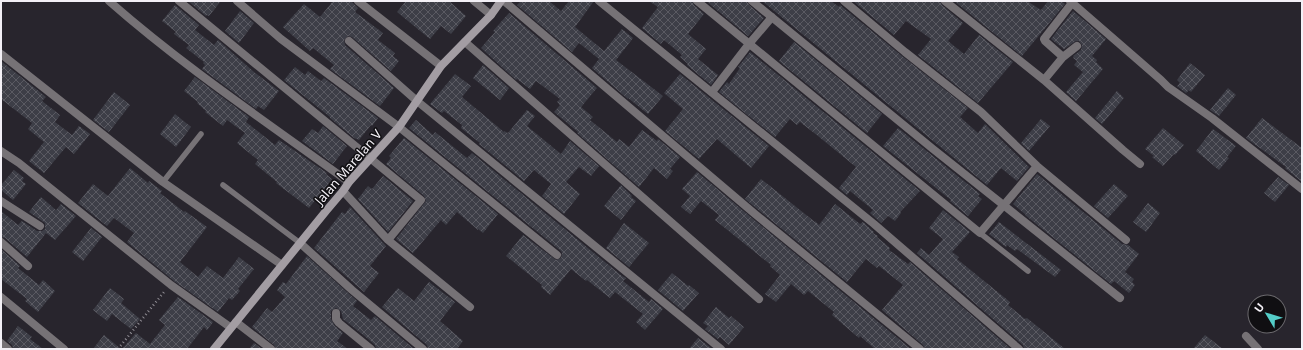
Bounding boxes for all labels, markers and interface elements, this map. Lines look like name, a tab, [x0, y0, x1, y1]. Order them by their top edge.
street label: Jalan Marelan V	[309, 125, 386, 210]
north arrow	[1247, 294, 1287, 334]
text: U	[1250, 300, 1267, 315]

